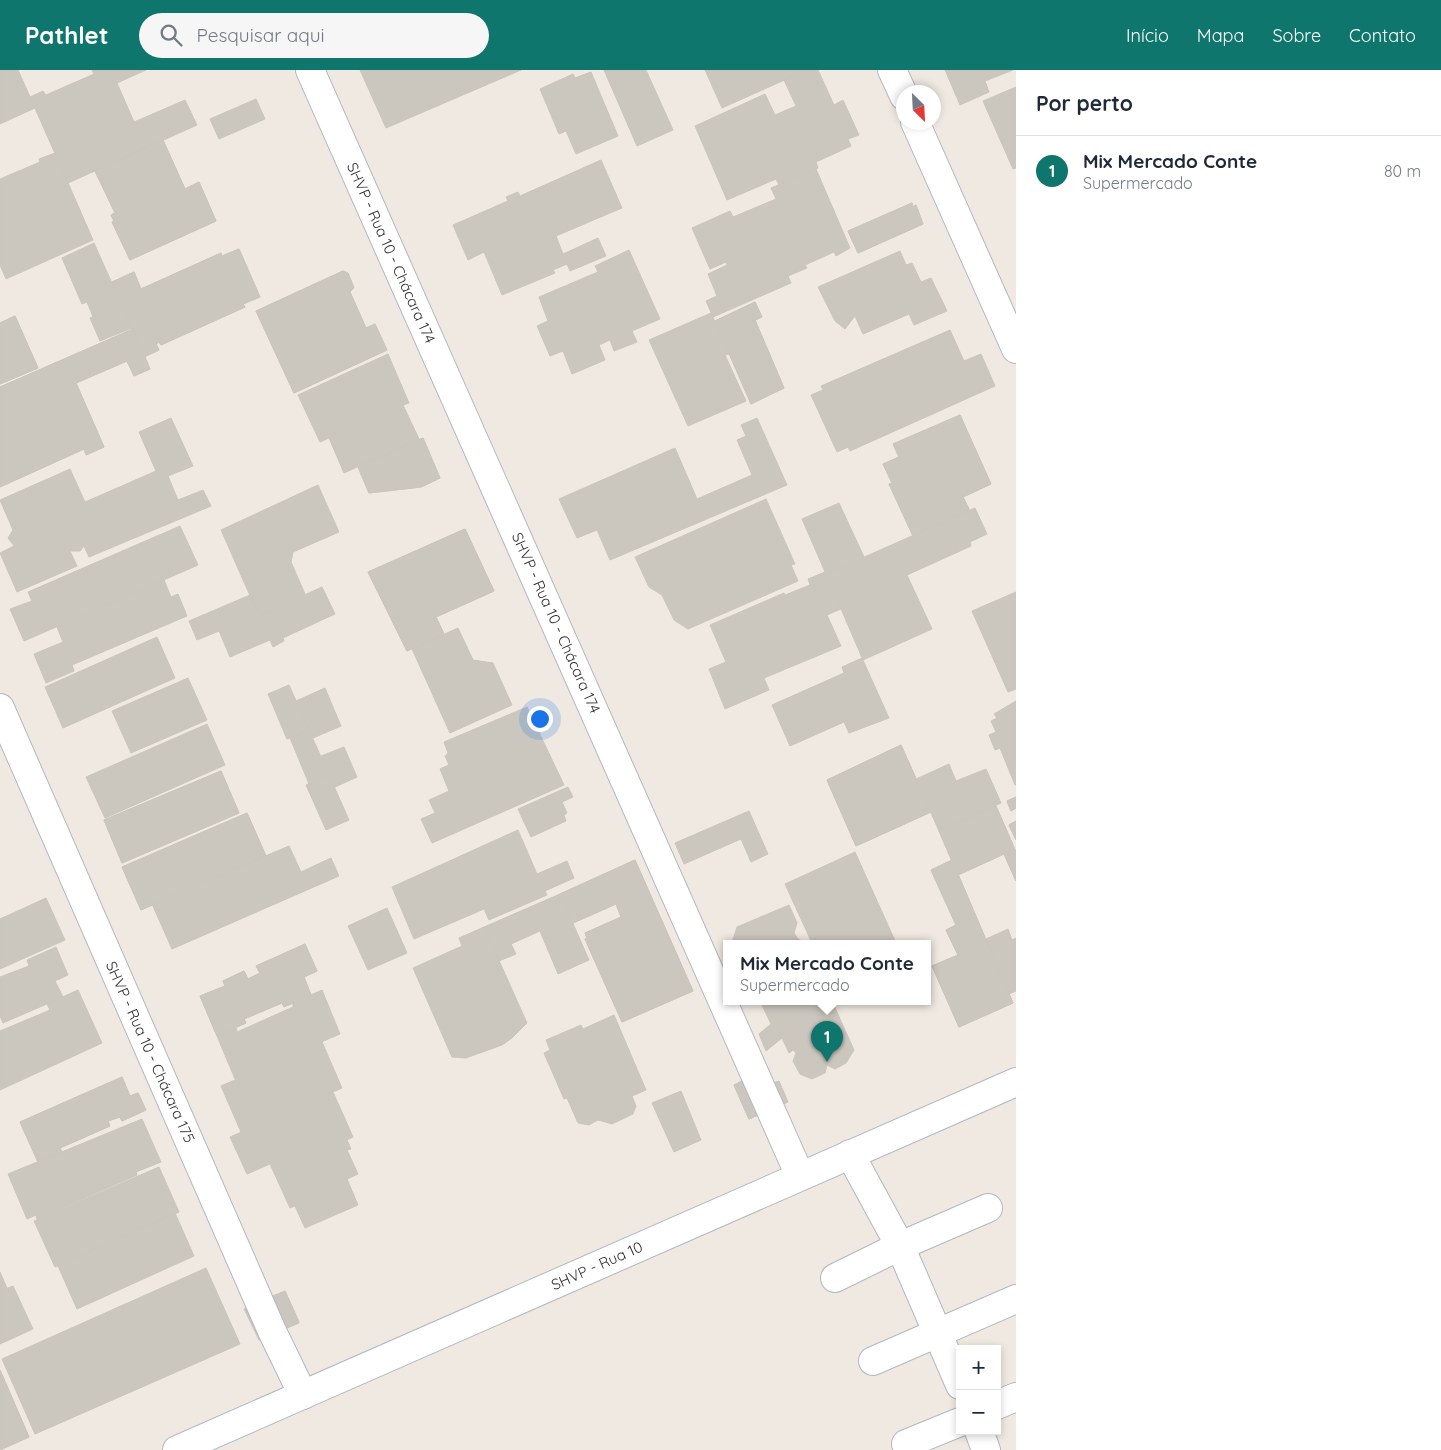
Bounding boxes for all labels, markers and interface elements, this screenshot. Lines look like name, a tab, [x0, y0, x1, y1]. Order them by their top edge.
search box	[139, 13, 489, 58]
text: Pathlet	[25, 20, 109, 50]
icon: search	[157, 21, 185, 49]
text: Pesquisar aqui	[197, 23, 325, 47]
text: Início	[1126, 24, 1169, 47]
text: Mapa	[1197, 24, 1244, 47]
text: Sobre	[1272, 24, 1321, 47]
text: Contato	[1349, 24, 1416, 47]
north arrow	[896, 85, 941, 130]
text: Por perto	[1036, 90, 1133, 116]
text: Mix Mercado Conte	[1083, 149, 1257, 173]
street label: SHVP - Rua 10 - Chácara 174	[343, 159, 440, 346]
text: 1	[1049, 161, 1055, 181]
text: 80 m	[1384, 161, 1421, 181]
text: Supermercado	[1083, 173, 1193, 193]
street label: SHVP - Rua 10 - Chácara 174	[508, 529, 605, 716]
your location	[527, 706, 553, 732]
popup	[723, 940, 931, 1005]
text: Mix Mercado Conte	[740, 951, 914, 975]
street label: SHVP - Rua 10 - Chácara 175	[102, 958, 199, 1146]
text: Supermercado	[740, 975, 850, 995]
pin: 1	[811, 1021, 843, 1062]
street label: SHVP - Rua 10	[548, 1237, 646, 1294]
map controls	[956, 1345, 1001, 1435]
button: +	[956, 1345, 1001, 1390]
button: −	[956, 1390, 1001, 1435]

